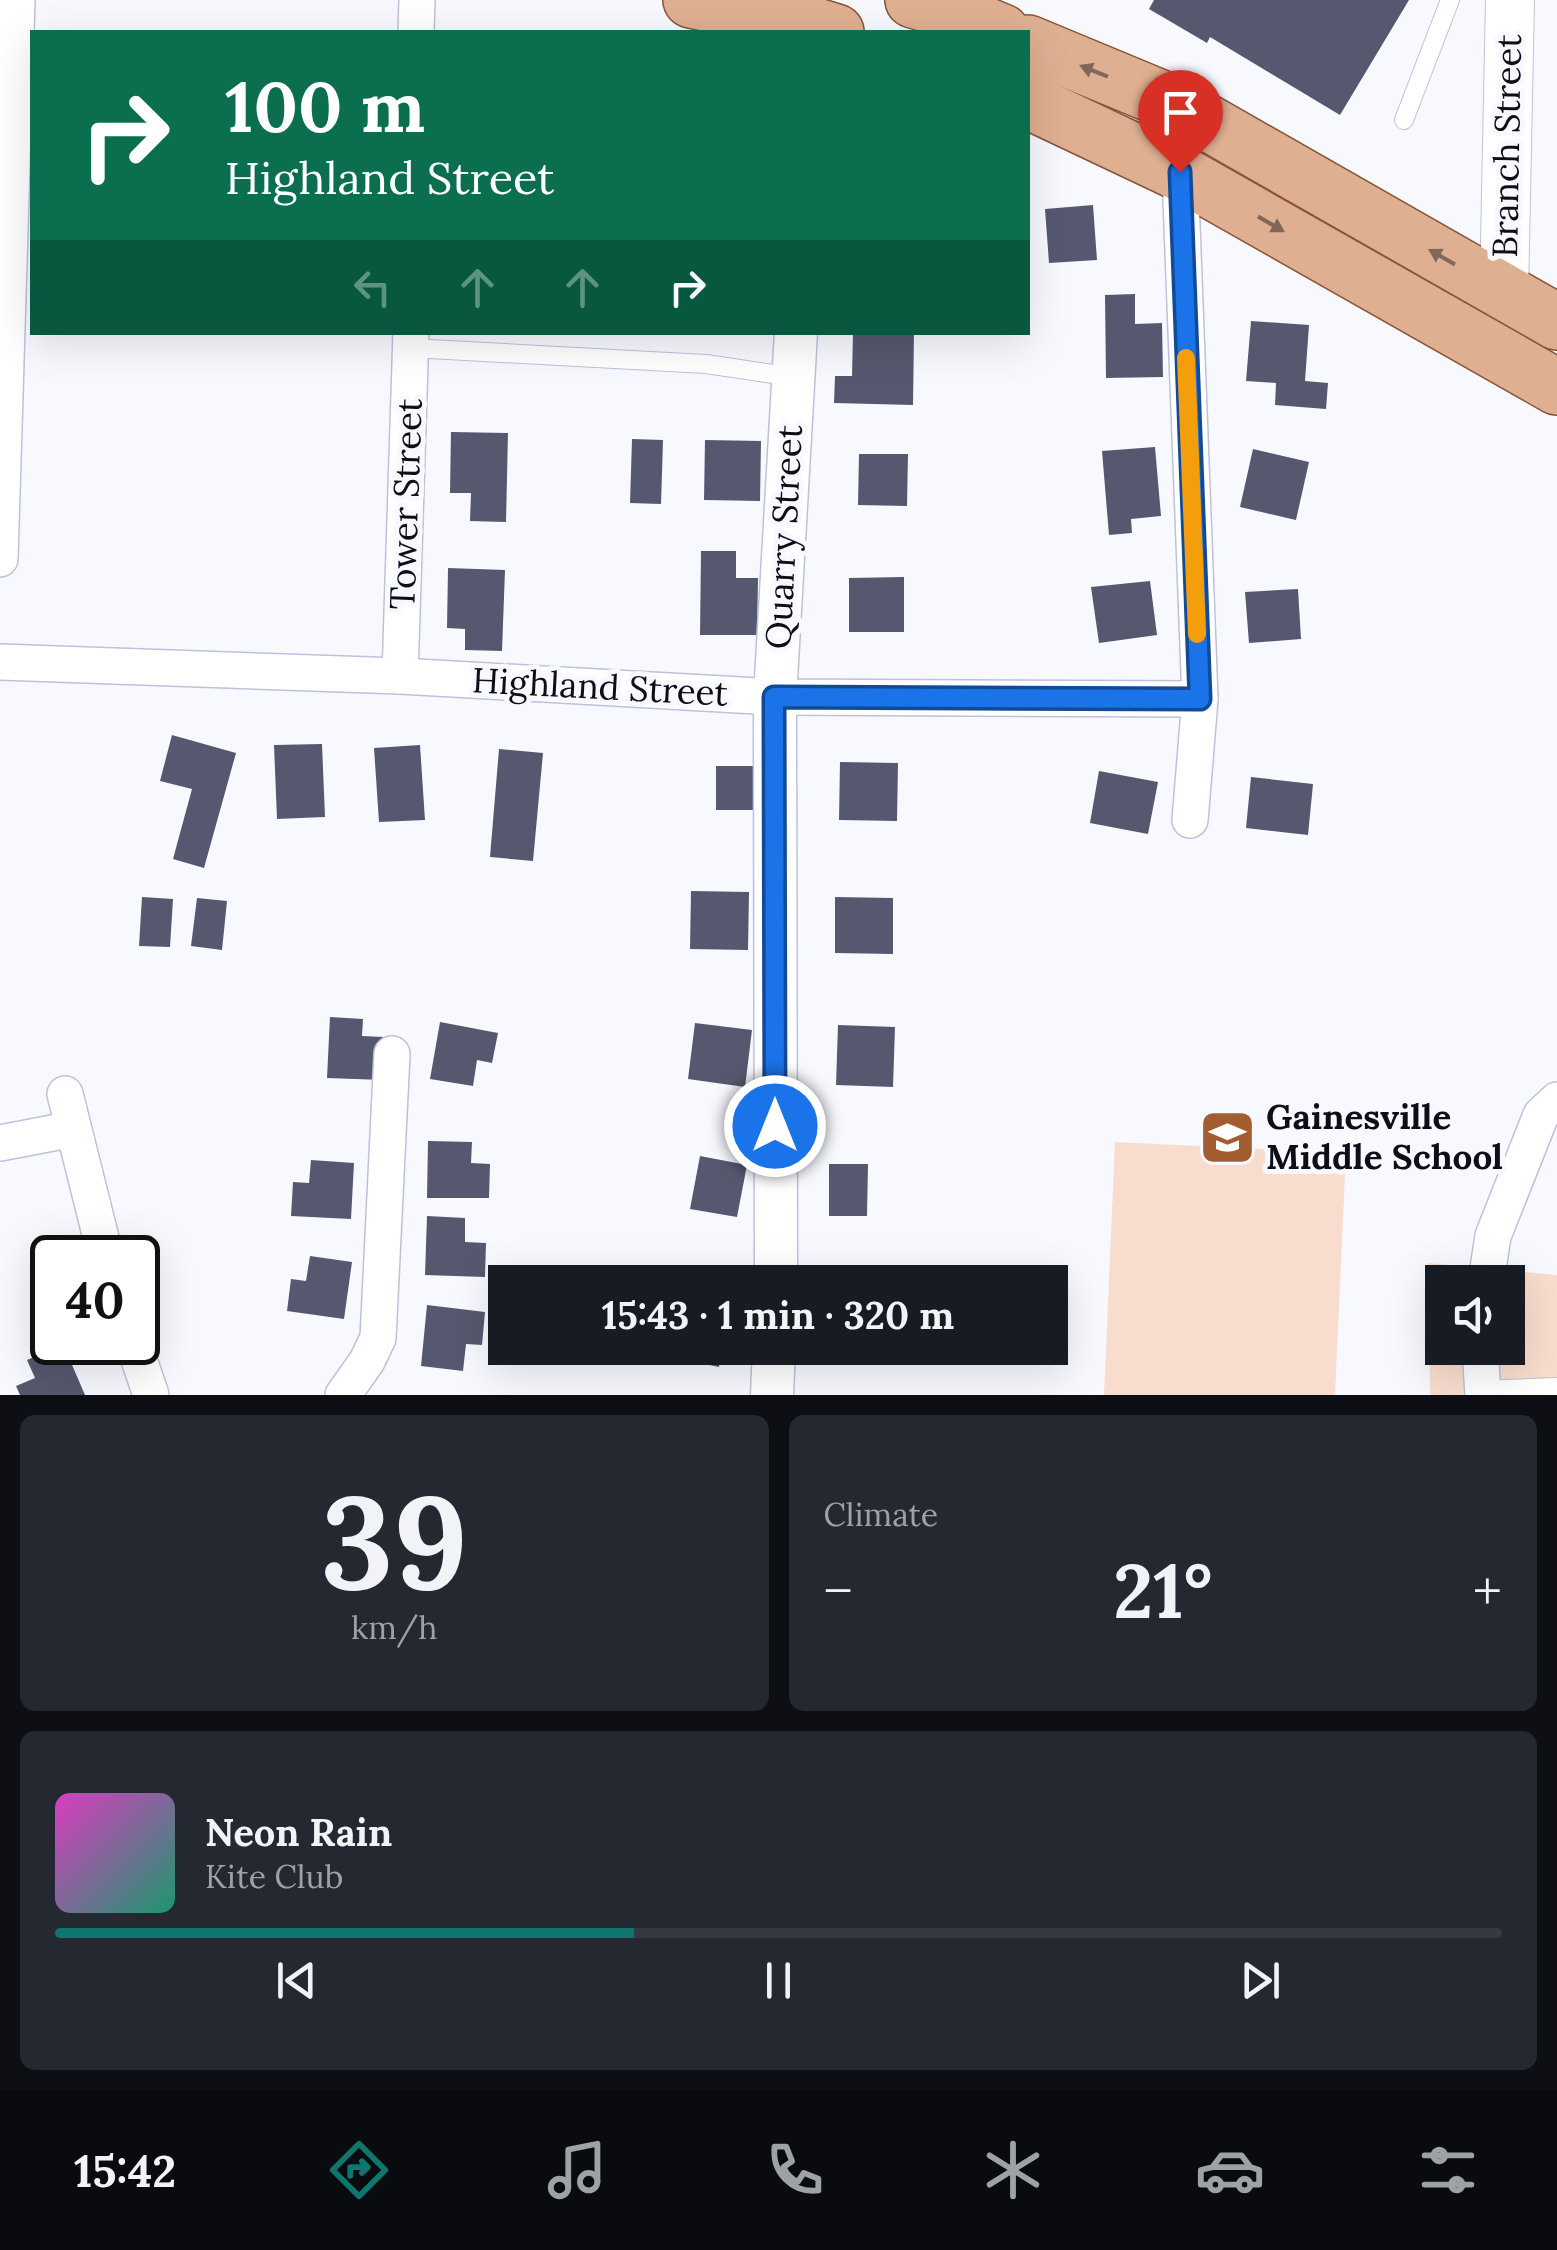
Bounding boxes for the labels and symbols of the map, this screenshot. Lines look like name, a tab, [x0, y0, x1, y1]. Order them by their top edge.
street label: Branch Street	[1482, 33, 1531, 258]
one-way arrow	[1079, 62, 1109, 78]
pin	[1138, 70, 1223, 173]
one-way arrow	[1256, 215, 1285, 232]
one-way arrow	[1428, 249, 1456, 266]
street label: Tower Street	[379, 397, 432, 610]
street label: Quarry Street	[755, 423, 812, 650]
street label: Highland Street	[471, 657, 730, 716]
position arrow	[723, 1074, 827, 1178]
place label: Gainesville Middle School	[1266, 1094, 1503, 1179]
school or university icon: Gainesville Middle School	[1197, 1107, 1257, 1167]
speed limit sign: 40	[30, 1235, 160, 1365]

